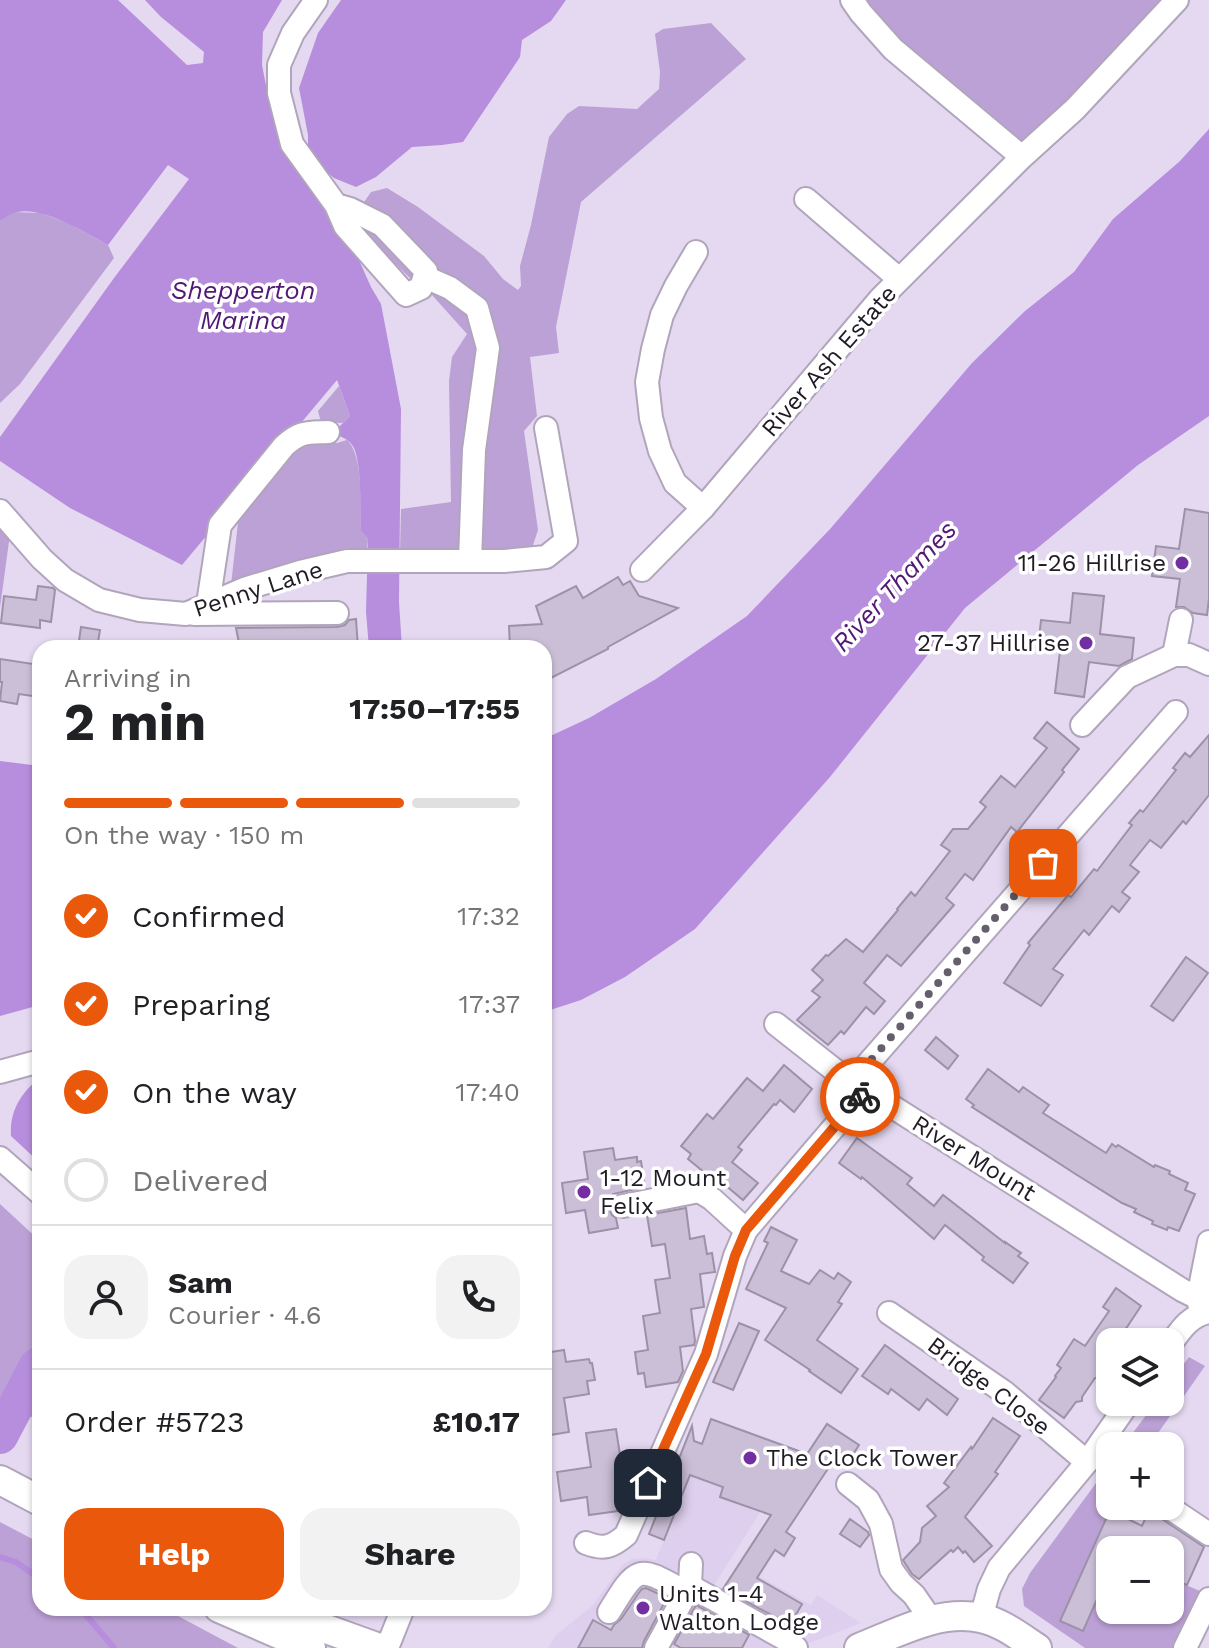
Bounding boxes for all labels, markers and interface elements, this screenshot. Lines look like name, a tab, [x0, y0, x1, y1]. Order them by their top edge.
water label: Shepperton Marina	[171, 275, 315, 335]
street label: River Ash Estate	[756, 280, 902, 442]
water label: River Thames	[826, 514, 962, 658]
place label: 11-26 Hillrise	[1018, 549, 1166, 577]
marker: 11-26 Hillrise	[1173, 554, 1191, 572]
street label: Penny Lane	[190, 555, 326, 623]
place label: 27-37 Hillrise	[917, 629, 1070, 657]
marker: 27-37 Hillrise	[1077, 634, 1095, 652]
text: Arriving in	[64, 663, 192, 693]
text: 17:50–17:55	[349, 691, 520, 726]
text: 2 min	[64, 692, 206, 753]
text: On the way · 150 m	[64, 820, 304, 850]
pin	[1009, 829, 1077, 897]
icon: bag	[1021, 841, 1065, 885]
icon: check	[64, 894, 108, 938]
text: Confirmed	[132, 899, 286, 934]
text: 17:32	[457, 901, 520, 931]
icon: check	[64, 982, 108, 1026]
text: Preparing	[132, 987, 270, 1022]
text: 17:37	[459, 989, 520, 1019]
courier	[820, 1057, 900, 1137]
icon: check	[64, 1070, 108, 1114]
text: On the way	[132, 1075, 297, 1110]
icon: bike	[838, 1075, 882, 1119]
text: 17:40	[456, 1077, 520, 1107]
street label: River Mount	[907, 1109, 1041, 1207]
text: Delivered	[132, 1163, 269, 1198]
place label: 1-12 Mount Felix	[600, 1164, 726, 1220]
marker: 1-12 Mount Felix	[575, 1183, 593, 1201]
button: person	[64, 1255, 148, 1339]
button: phone	[436, 1255, 520, 1339]
text: Sam	[168, 1265, 233, 1300]
text: Courier · 4.6	[168, 1300, 322, 1330]
map controls	[1096, 1328, 1184, 1624]
button: layers	[1096, 1328, 1184, 1416]
street label: Bridge Close	[922, 1331, 1056, 1441]
text: Order #5723	[64, 1404, 244, 1439]
text: £10.17	[433, 1404, 520, 1439]
button: +	[1096, 1432, 1184, 1520]
place label: The Clock Tower	[766, 1444, 959, 1472]
pin	[614, 1449, 682, 1517]
marker: The Clock Tower	[741, 1449, 759, 1467]
icon: home	[626, 1461, 670, 1505]
button: Help	[64, 1508, 284, 1600]
button: Share	[300, 1508, 520, 1600]
button: −	[1096, 1536, 1184, 1624]
place label: Units 1-4 Walton Lodge	[659, 1580, 819, 1636]
marker: Units 1-4 Walton Lodge	[634, 1599, 652, 1617]

